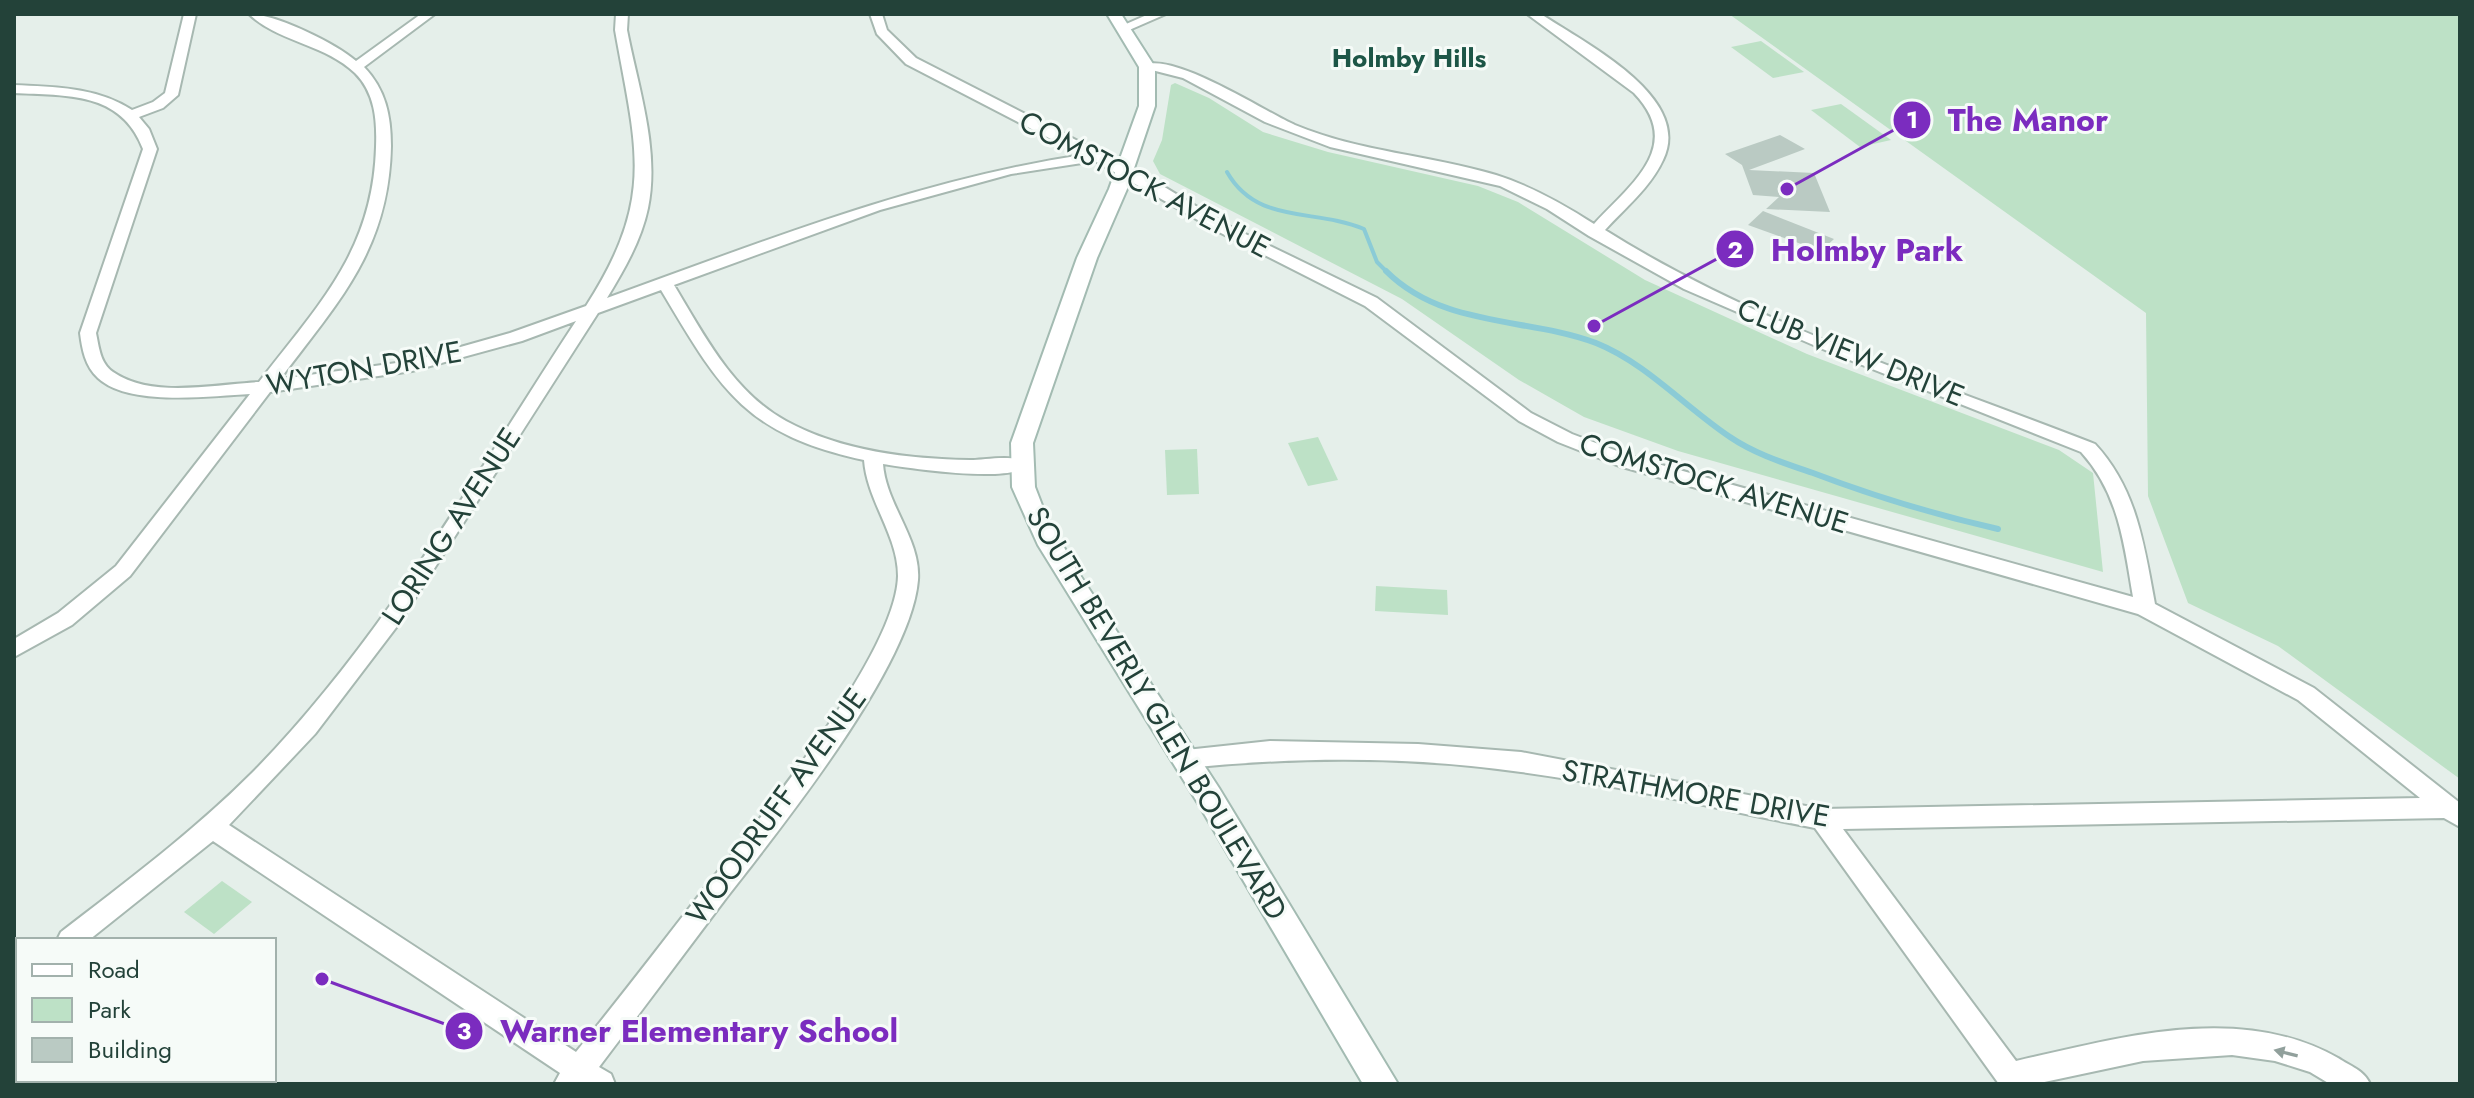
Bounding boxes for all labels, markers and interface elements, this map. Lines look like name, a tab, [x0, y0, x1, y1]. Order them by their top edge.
district label: Holmby Hills	[1332, 39, 1486, 77]
callout: The Manor	[1892, 92, 2124, 148]
text: The Manor	[1948, 97, 2108, 143]
street label: COMSTOCK AVENUE	[1012, 99, 1278, 269]
text: 1	[1906, 102, 1918, 137]
callout: Holmby Park	[1715, 221, 1979, 277]
text: Holmby Park	[1771, 227, 1964, 273]
text: 2	[1727, 232, 1743, 267]
street label: CLUB VIEW DRIVE	[1731, 287, 1971, 417]
street label: WYTON DRIVE	[263, 330, 465, 406]
street label: LORING AVENUE	[371, 419, 531, 633]
street label: COMSTOCK AVENUE	[1574, 422, 1854, 544]
street label: SOUTH BEVERLY GLEN BOULEVARD	[1016, 498, 1298, 928]
street label: WOODRUFF AVENUE	[675, 679, 877, 933]
street label: STRATHMORE DRIVE	[1559, 748, 1833, 838]
legend	[16, 938, 276, 1082]
text: Road	[88, 952, 140, 987]
text: Park	[88, 992, 131, 1027]
callout: Warner Elementary School	[444, 1003, 914, 1059]
text: Warner Elementary School	[500, 1008, 898, 1054]
text: 3	[457, 1013, 472, 1048]
text: Building	[88, 1032, 172, 1067]
one-way arrow	[2274, 1046, 2299, 1058]

